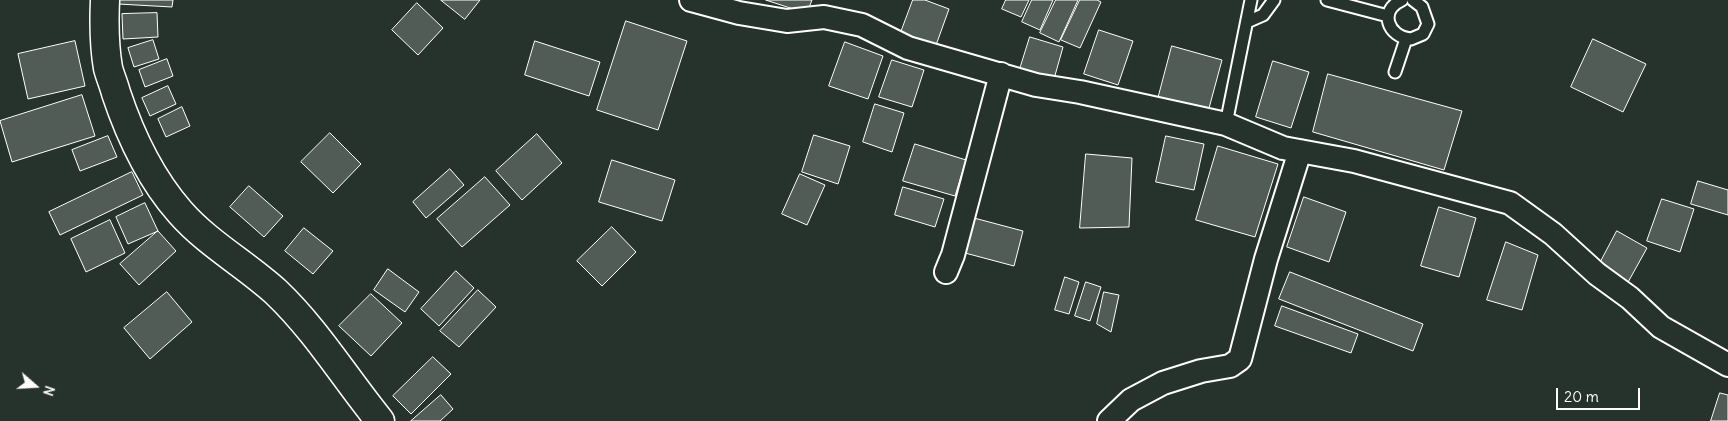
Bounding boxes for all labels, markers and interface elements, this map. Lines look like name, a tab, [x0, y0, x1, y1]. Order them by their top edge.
north arrow	[10, 361, 60, 411]
scale bar	[1558, 378, 1642, 410]
text: N	[39, 383, 59, 398]
text: 20 m	[1564, 387, 1599, 406]

